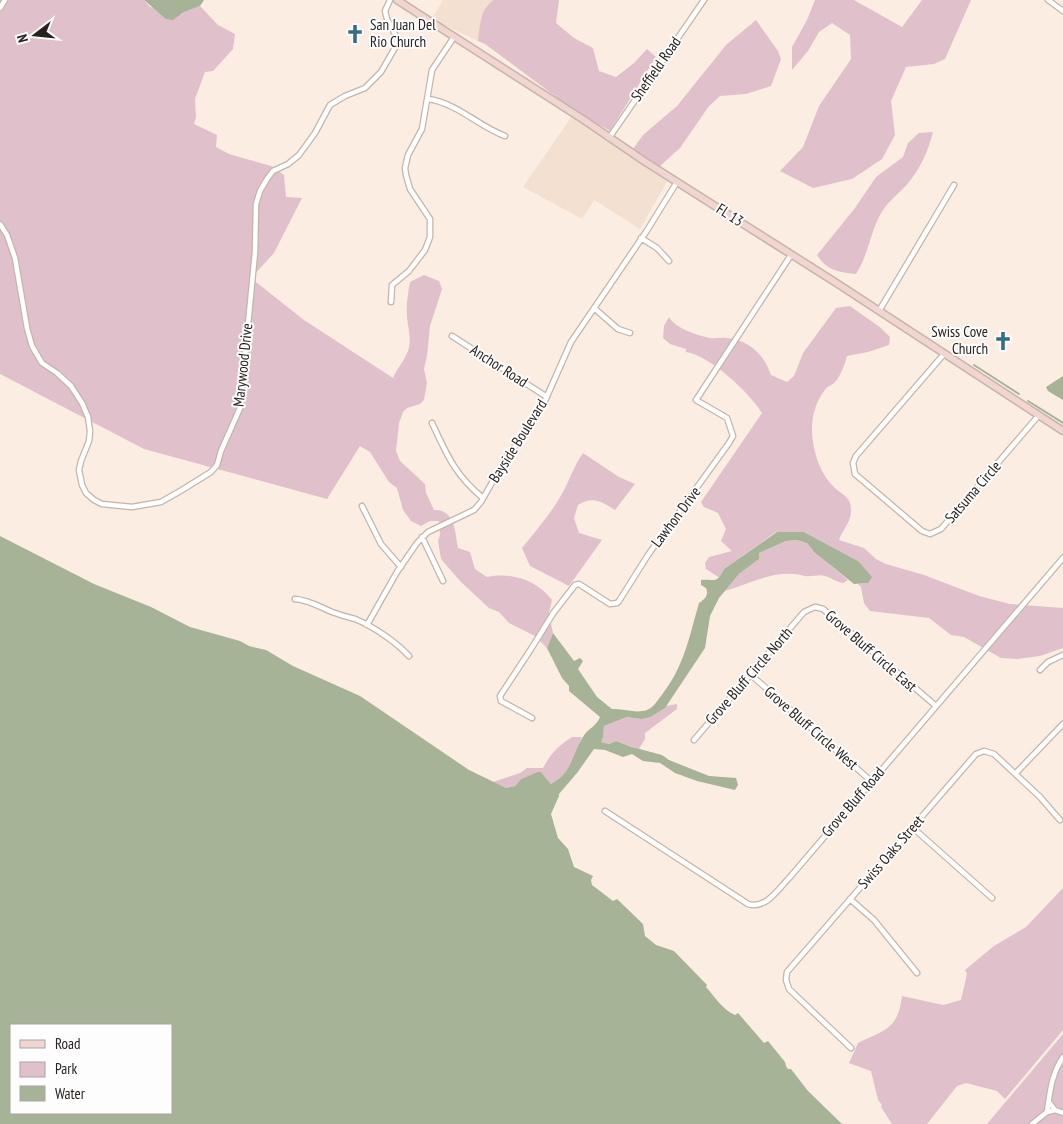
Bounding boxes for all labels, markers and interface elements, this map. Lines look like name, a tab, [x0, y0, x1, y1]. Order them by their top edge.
north arrow	[10, 10, 60, 60]
place label: San Juan Del Rio Church	[370, 15, 436, 51]
church icon: San Juan Del Rio Church	[344, 23, 366, 45]
text: N	[13, 32, 32, 45]
street label: Sheffield Road	[626, 33, 685, 105]
street label: FL 13	[713, 199, 747, 230]
street label: Marywood Drive	[229, 322, 256, 408]
place label: Swiss Cove Church	[931, 322, 988, 358]
church icon: Swiss Cove Church	[992, 330, 1014, 352]
street label: Anchor Road	[467, 340, 532, 391]
street label: Bayside Boulevard	[484, 395, 551, 486]
street label: Satsuma Circle	[940, 457, 1005, 527]
street label: Lawhon Drive	[647, 483, 705, 551]
street label: Grove Bluff Circle East	[822, 606, 921, 696]
street label: Grove Bluff Circle North	[701, 623, 796, 728]
street label: Grove Bluff Circle West	[761, 682, 862, 774]
street label: Grove Bluff Road	[817, 763, 888, 841]
street label: Swiss Oaks Street	[854, 811, 928, 892]
legend	[10, 1024, 172, 1114]
text: Road	[55, 1034, 81, 1053]
text: Park	[55, 1059, 77, 1078]
text: Water	[55, 1084, 86, 1103]

